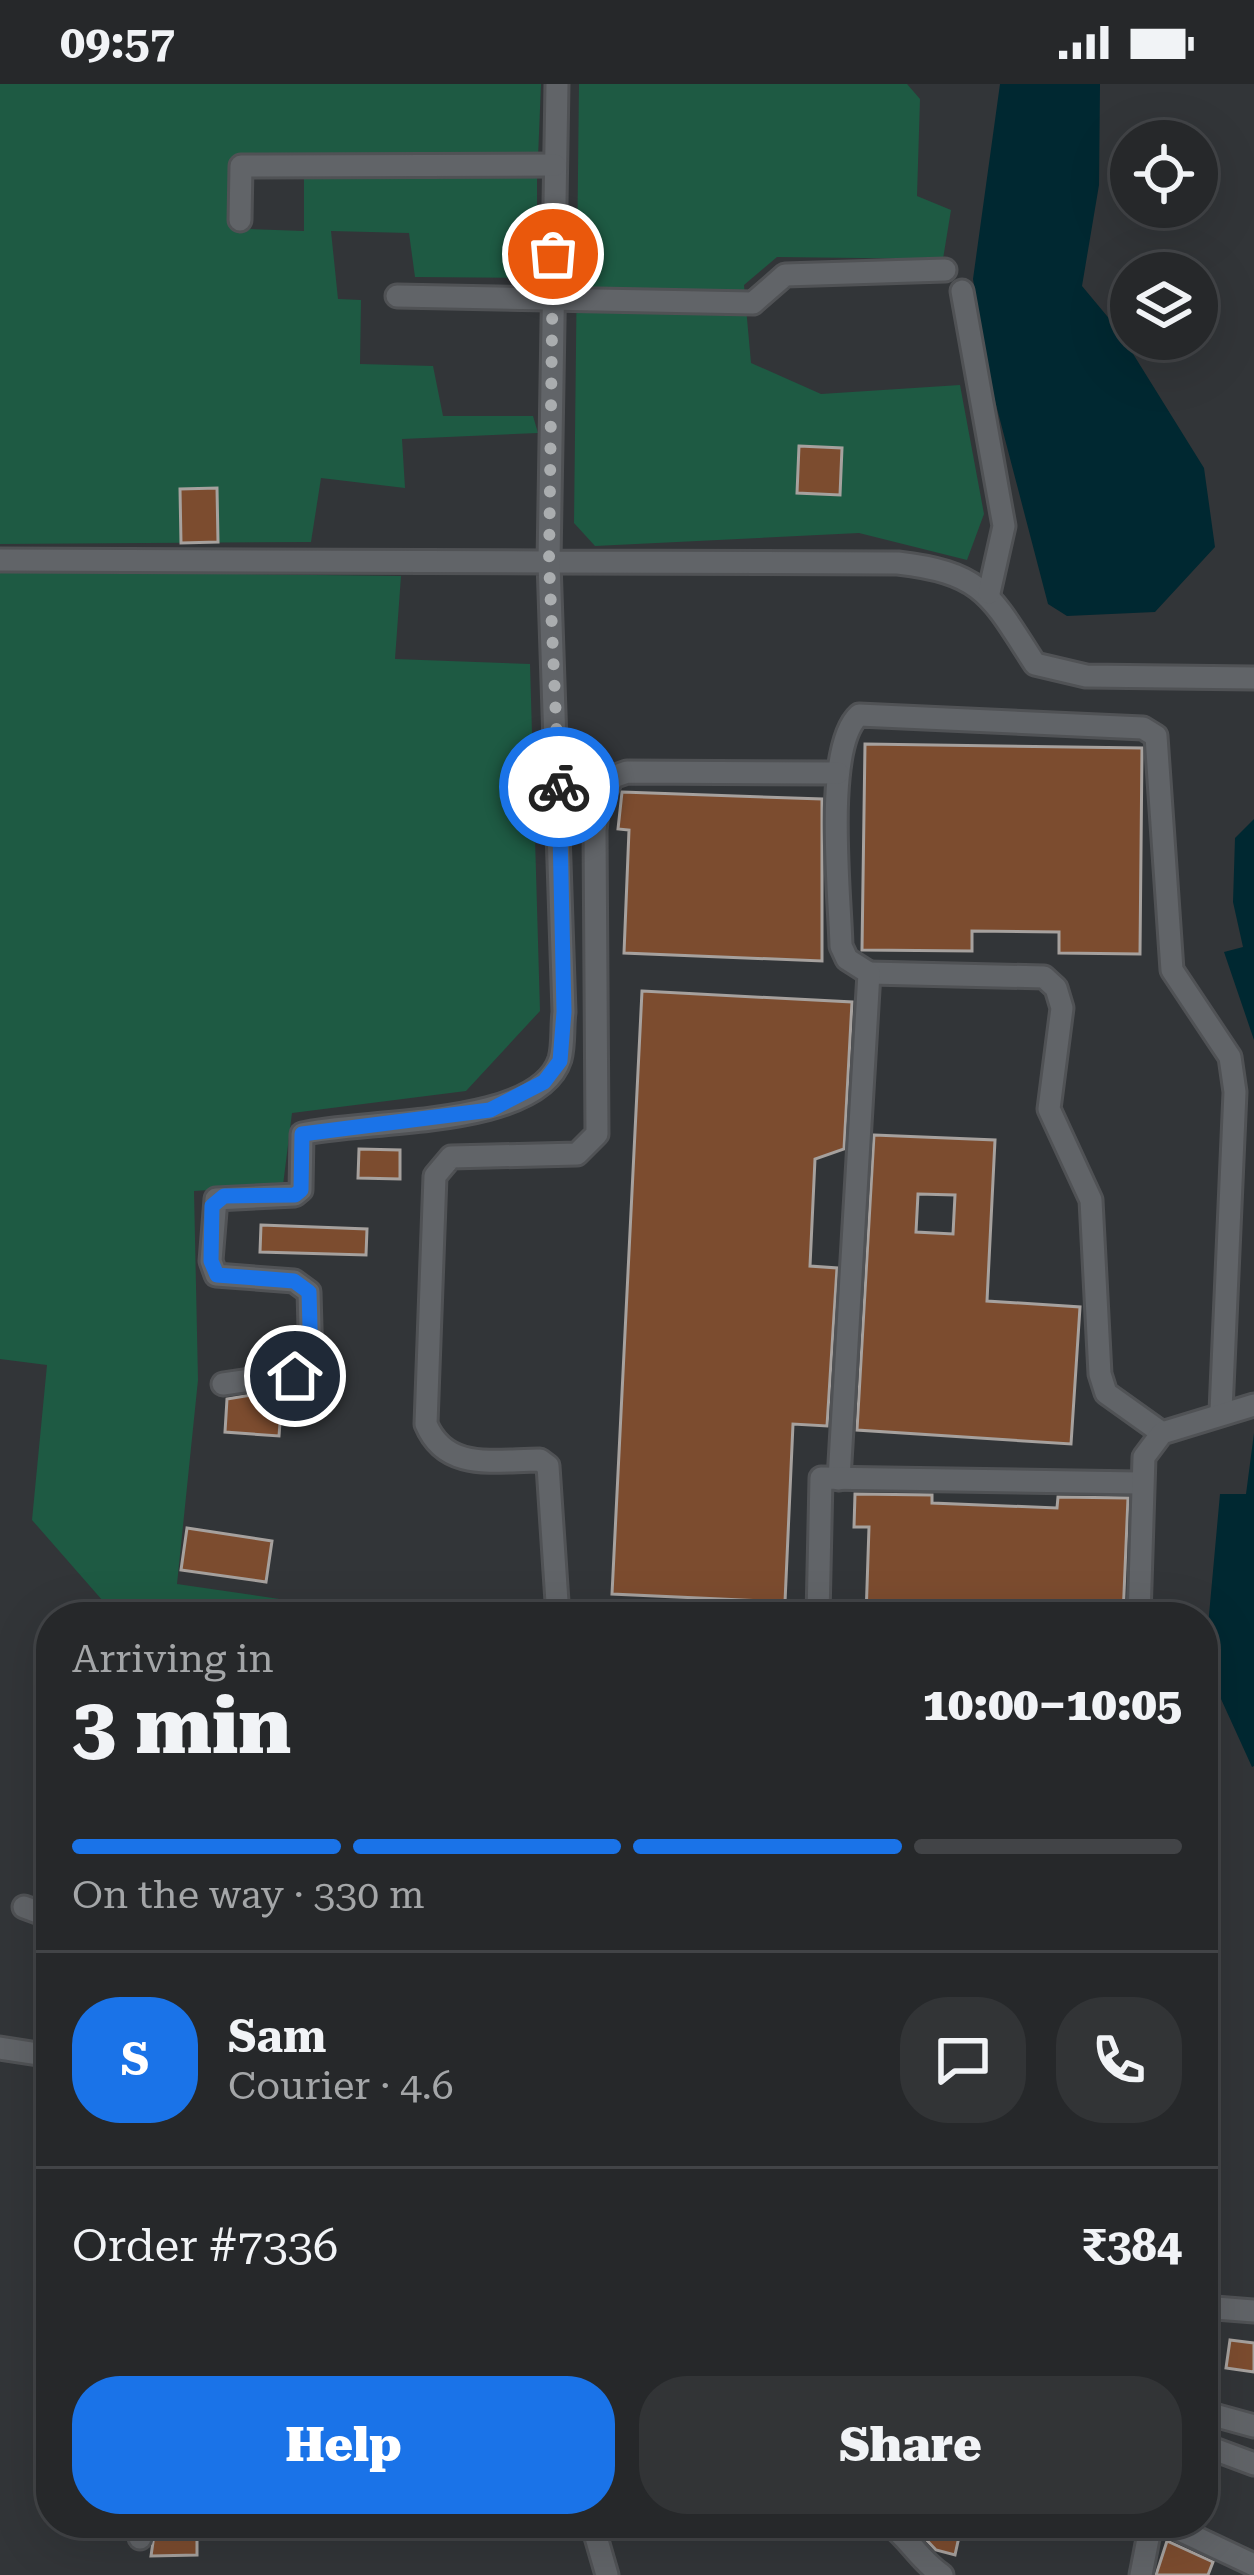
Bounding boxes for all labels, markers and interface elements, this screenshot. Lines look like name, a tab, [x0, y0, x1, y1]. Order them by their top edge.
text: 09:57	[60, 16, 175, 69]
map controls	[1110, 120, 1218, 360]
button: locate	[1110, 120, 1218, 228]
pin	[502, 203, 604, 305]
icon: bag	[520, 221, 586, 287]
button: layers	[1110, 252, 1218, 360]
courier	[499, 727, 619, 847]
icon: bike	[526, 754, 592, 820]
pin	[244, 1325, 346, 1427]
icon: home	[262, 1343, 328, 1409]
text: Arriving in	[72, 1636, 274, 1682]
text: 10:00–10:05	[923, 1678, 1182, 1731]
text: 3 min	[72, 1681, 291, 1772]
text: On the way · 330 m	[72, 1872, 424, 1918]
button: chat	[900, 1997, 1026, 2123]
button: phone	[1056, 1997, 1182, 2123]
text: Sam	[228, 2010, 326, 2063]
text: S	[121, 2033, 149, 2086]
text: Courier · 4.6	[228, 2063, 454, 2109]
text: Order #7336	[72, 2219, 338, 2272]
text: ₹384	[1081, 2219, 1182, 2272]
button: Help	[72, 2376, 615, 2514]
button: Share	[639, 2376, 1182, 2514]

